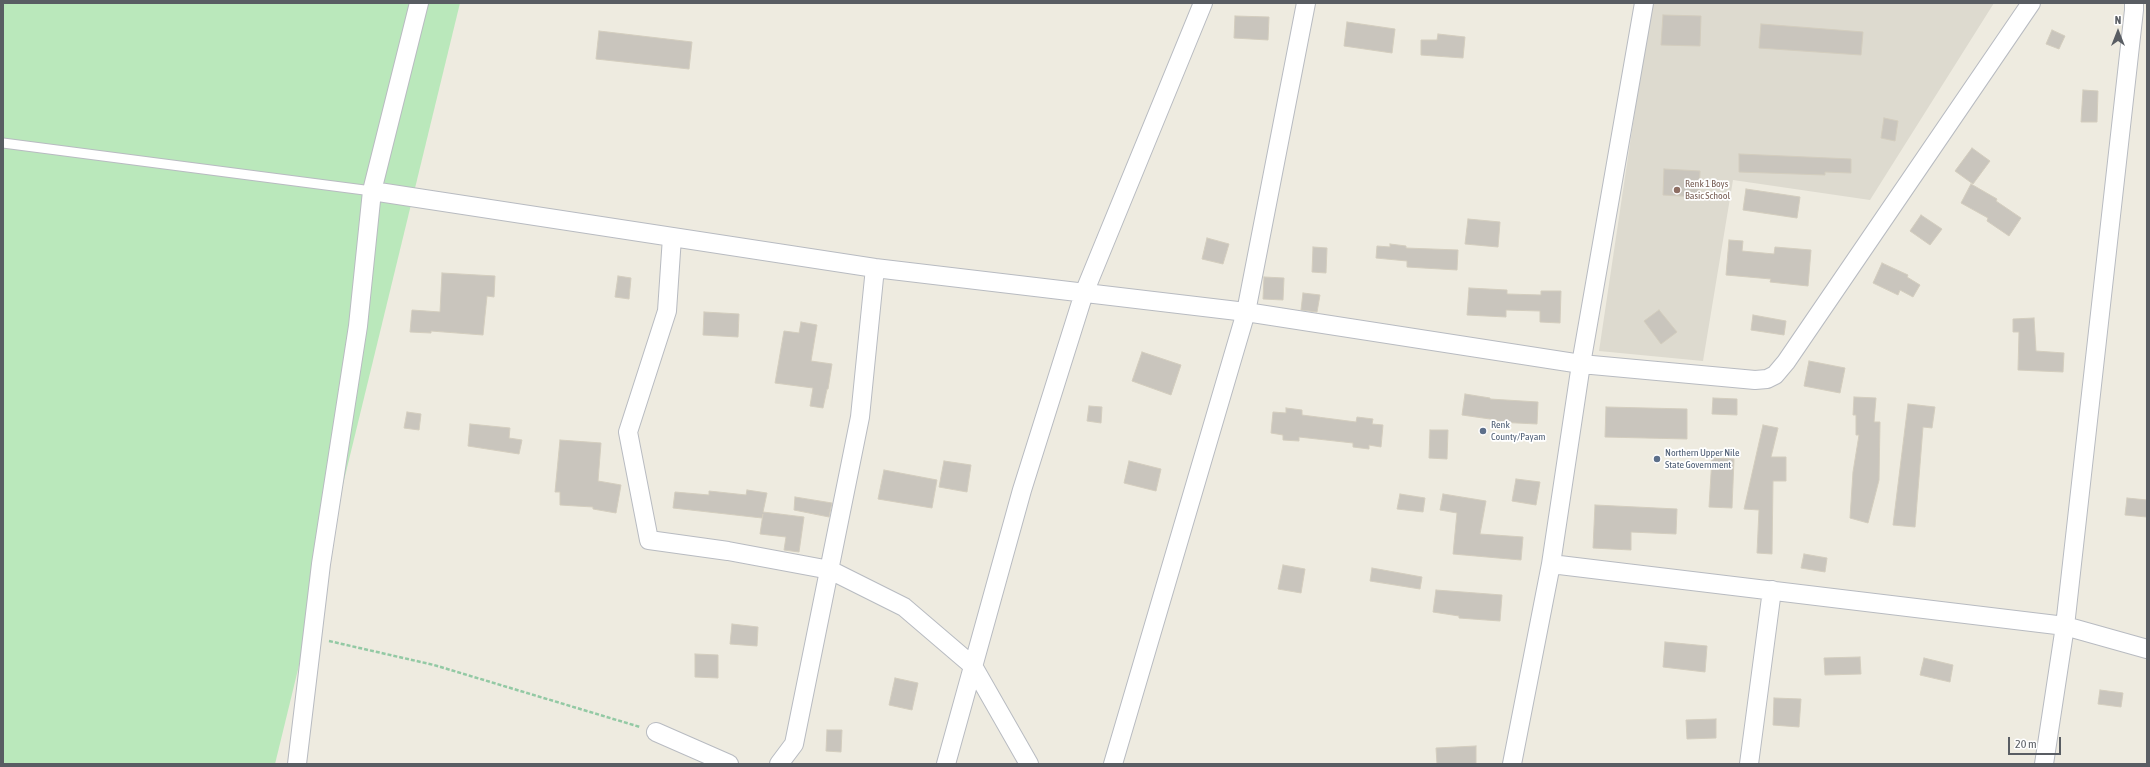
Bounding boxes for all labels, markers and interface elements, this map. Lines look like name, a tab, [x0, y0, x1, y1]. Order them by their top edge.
north arrow	[2098, 12, 2138, 52]
text: N	[2115, 14, 2121, 26]
place label: Renk 1 Boys Basic School	[1685, 178, 1730, 202]
marker: Renk 1 Boys Basic School	[1672, 185, 1682, 195]
place label: Renk County/Payam	[1491, 419, 1545, 442]
marker: Renk County/Payam	[1478, 426, 1488, 436]
place label: Northern Upper Nile State Government	[1665, 447, 1739, 470]
marker: Northern Upper Nile State Government	[1652, 454, 1662, 464]
scale bar	[2010, 729, 2063, 755]
text: 20 m	[2015, 737, 2037, 751]

